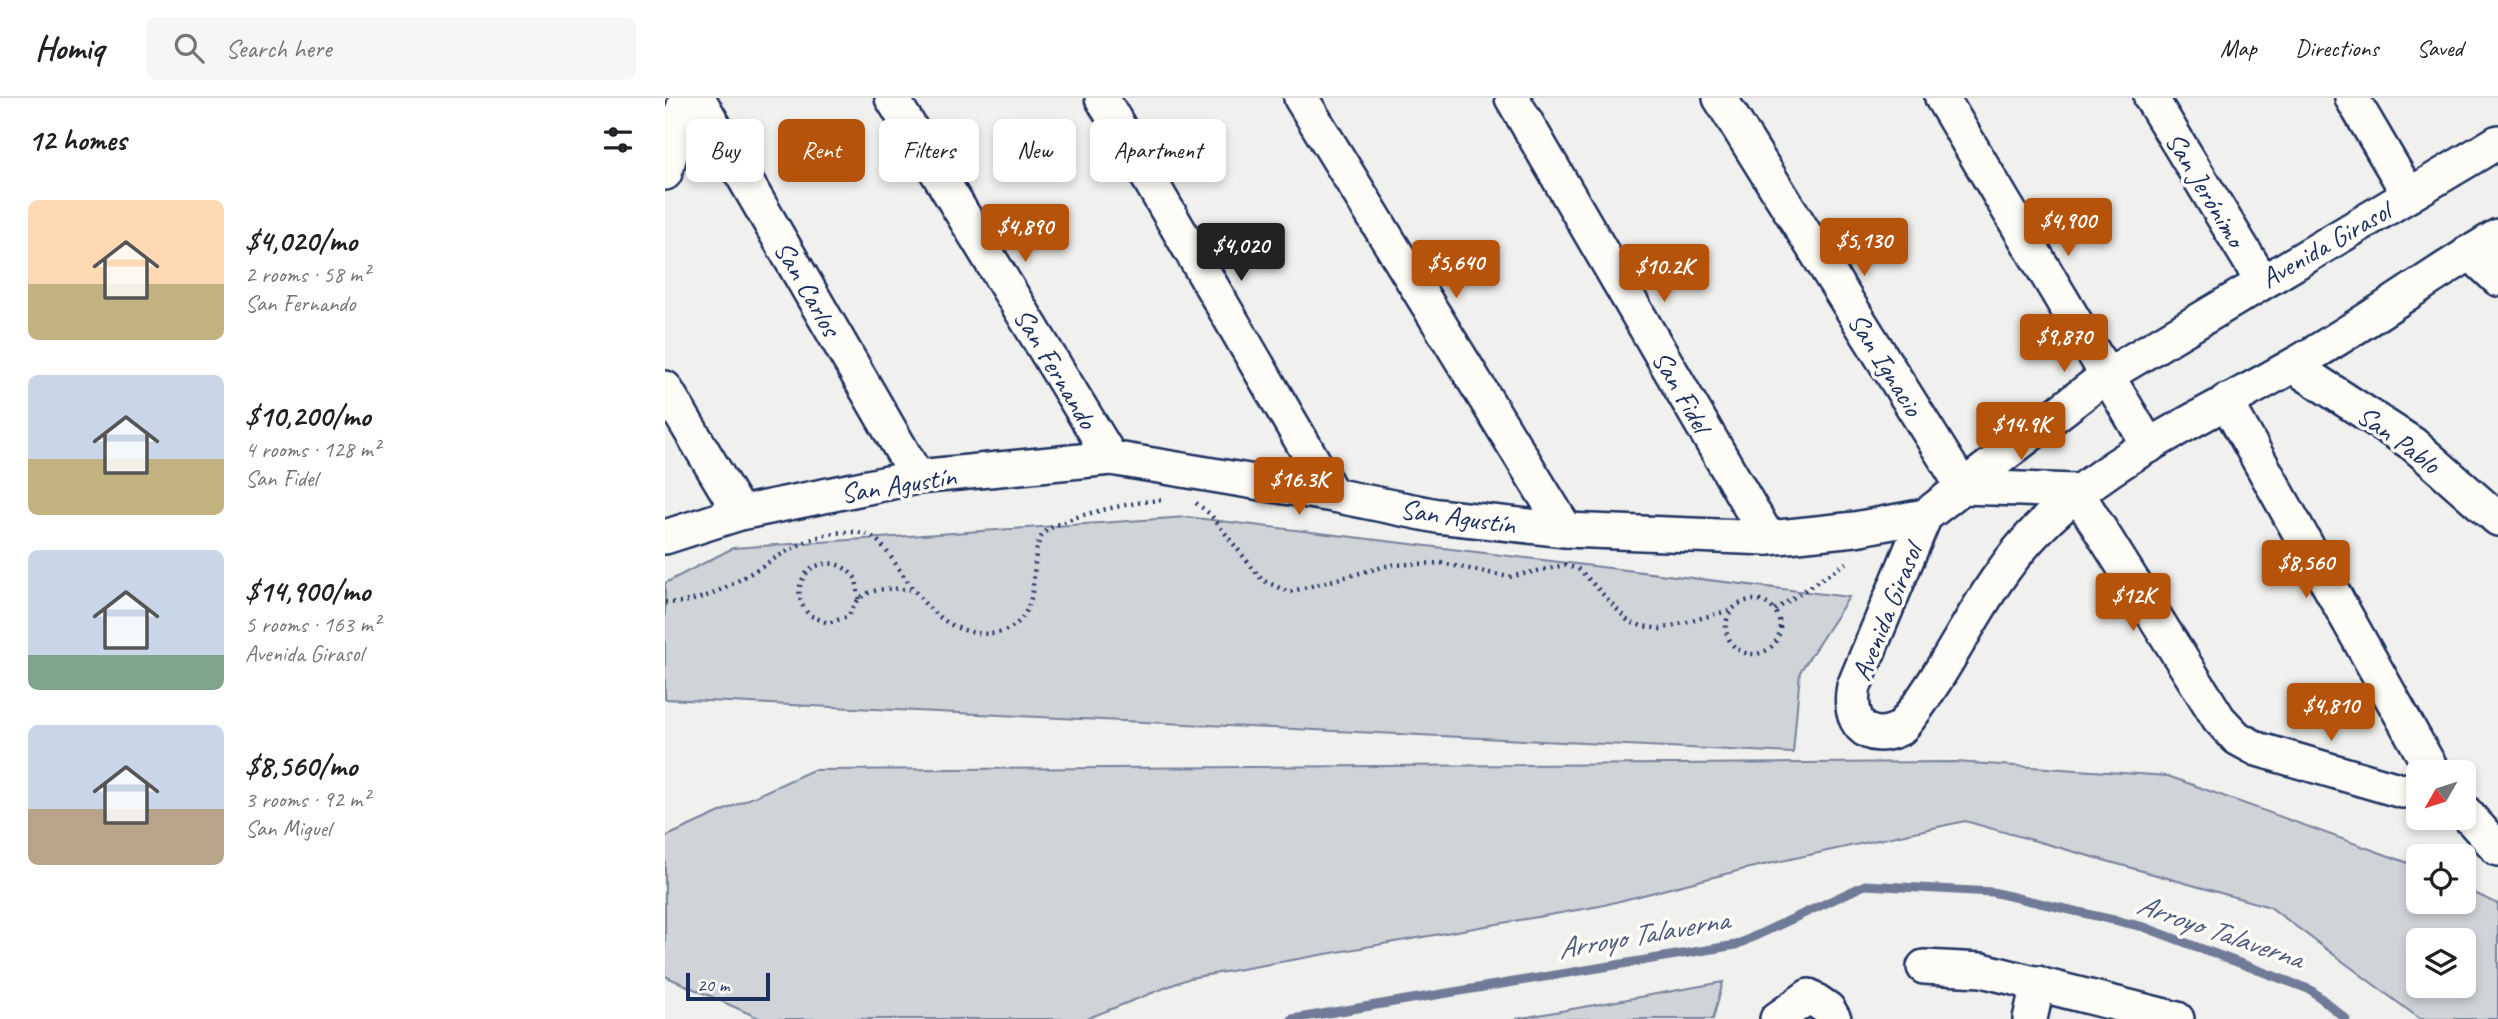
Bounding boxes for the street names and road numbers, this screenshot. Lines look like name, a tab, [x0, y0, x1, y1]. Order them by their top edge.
street label: San Jerónimo	[2158, 126, 2255, 256]
street label: Avenida Girasol	[2254, 191, 2401, 296]
street label: San Carlos	[766, 235, 850, 344]
street label: San Fernando	[1006, 302, 1106, 437]
street label: San Ignacio	[1840, 306, 1932, 424]
street label: San Fidel	[1644, 344, 1721, 443]
street label: San Pablo	[2350, 397, 2449, 483]
street label: San Agustín	[838, 458, 959, 511]
street label: San Agustín	[1398, 491, 1519, 542]
street label: Avenida Girasol	[1843, 534, 1932, 686]

